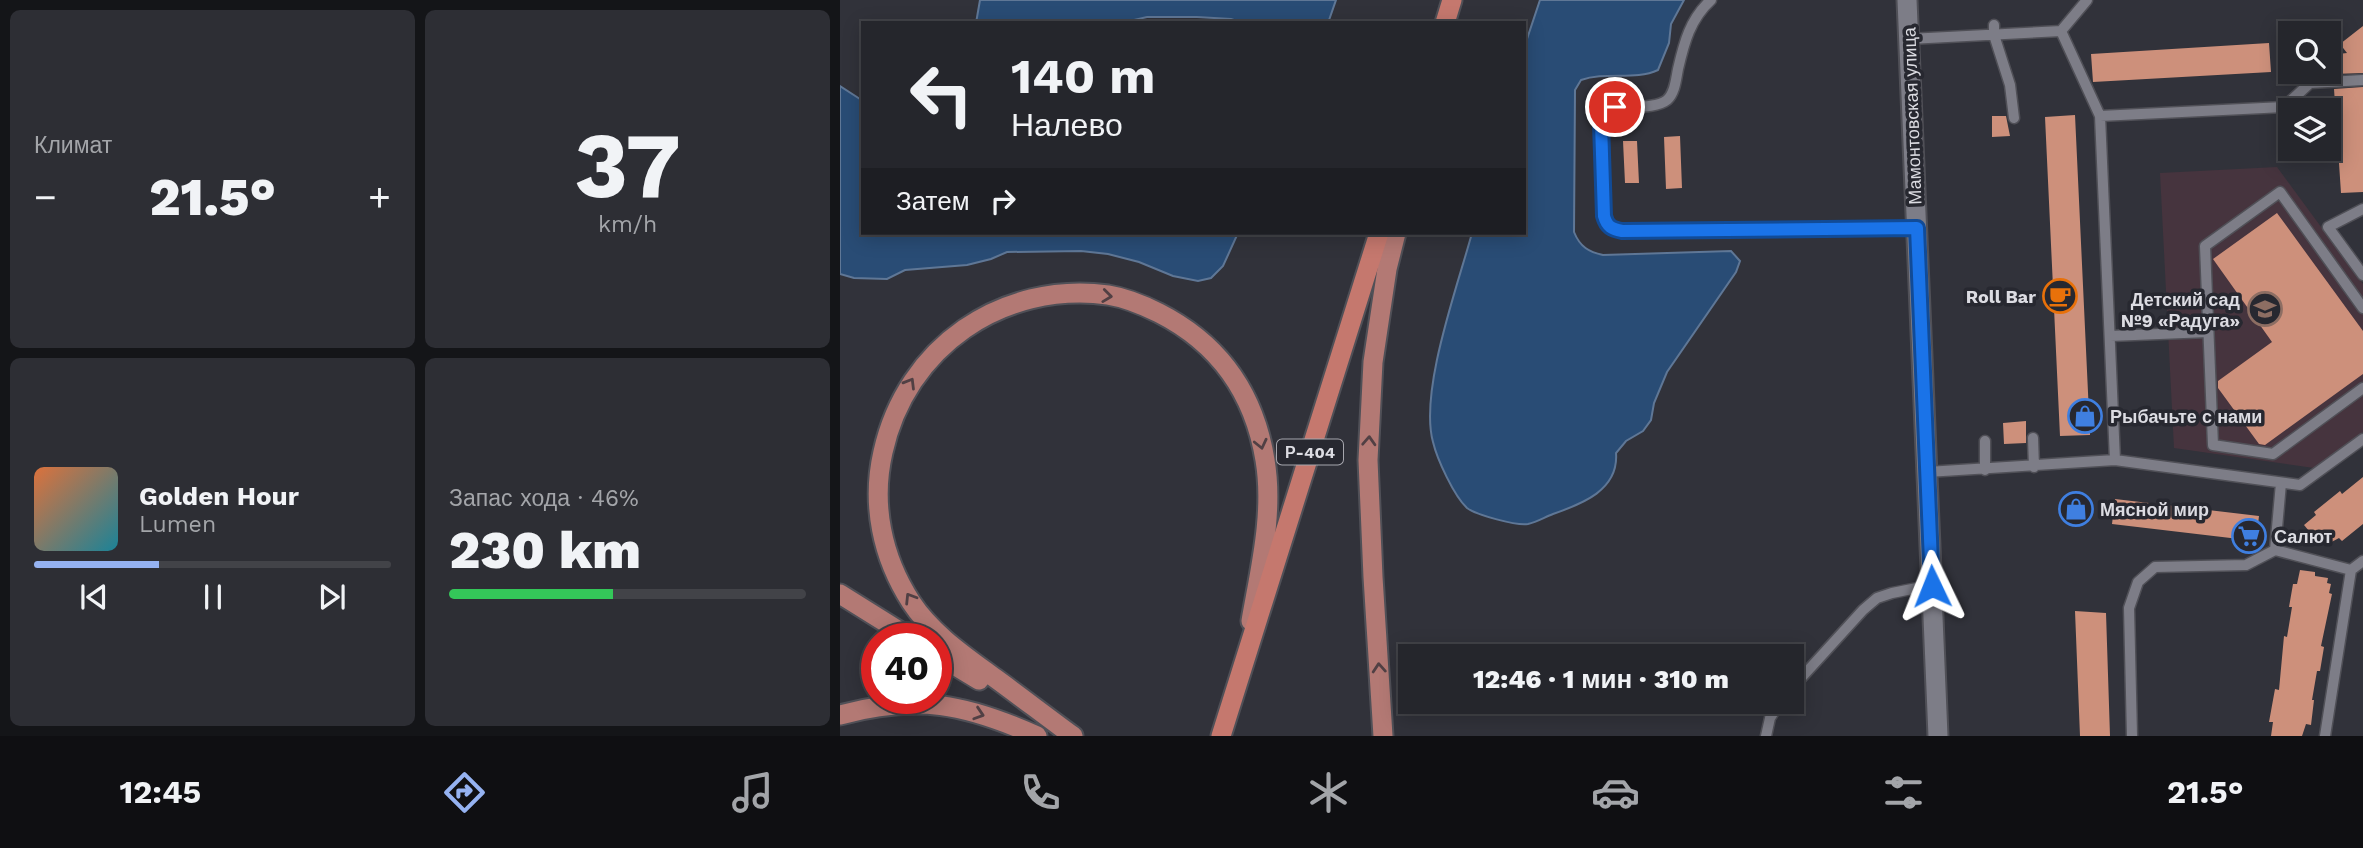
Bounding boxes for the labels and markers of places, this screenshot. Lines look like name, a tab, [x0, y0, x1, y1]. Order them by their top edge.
pin	[1585, 77, 1645, 137]
cafe icon: Roll Bar	[2041, 277, 2079, 315]
place label: Roll Bar	[1966, 286, 2036, 307]
place label: Детский сад №9 «Радуга»	[2121, 289, 2241, 331]
school or university icon: Детский сад №9 «Радуга»	[2246, 290, 2284, 328]
shop icon: Рыбачьте с нами	[2066, 397, 2104, 435]
place label: Рыбачьте с нами	[2110, 406, 2262, 427]
shop icon: Мясной мир	[2057, 490, 2095, 528]
place label: Мясной мир	[2100, 499, 2209, 520]
supermarket icon: Салют	[2230, 517, 2268, 555]
place label: Салют	[2274, 526, 2333, 547]

